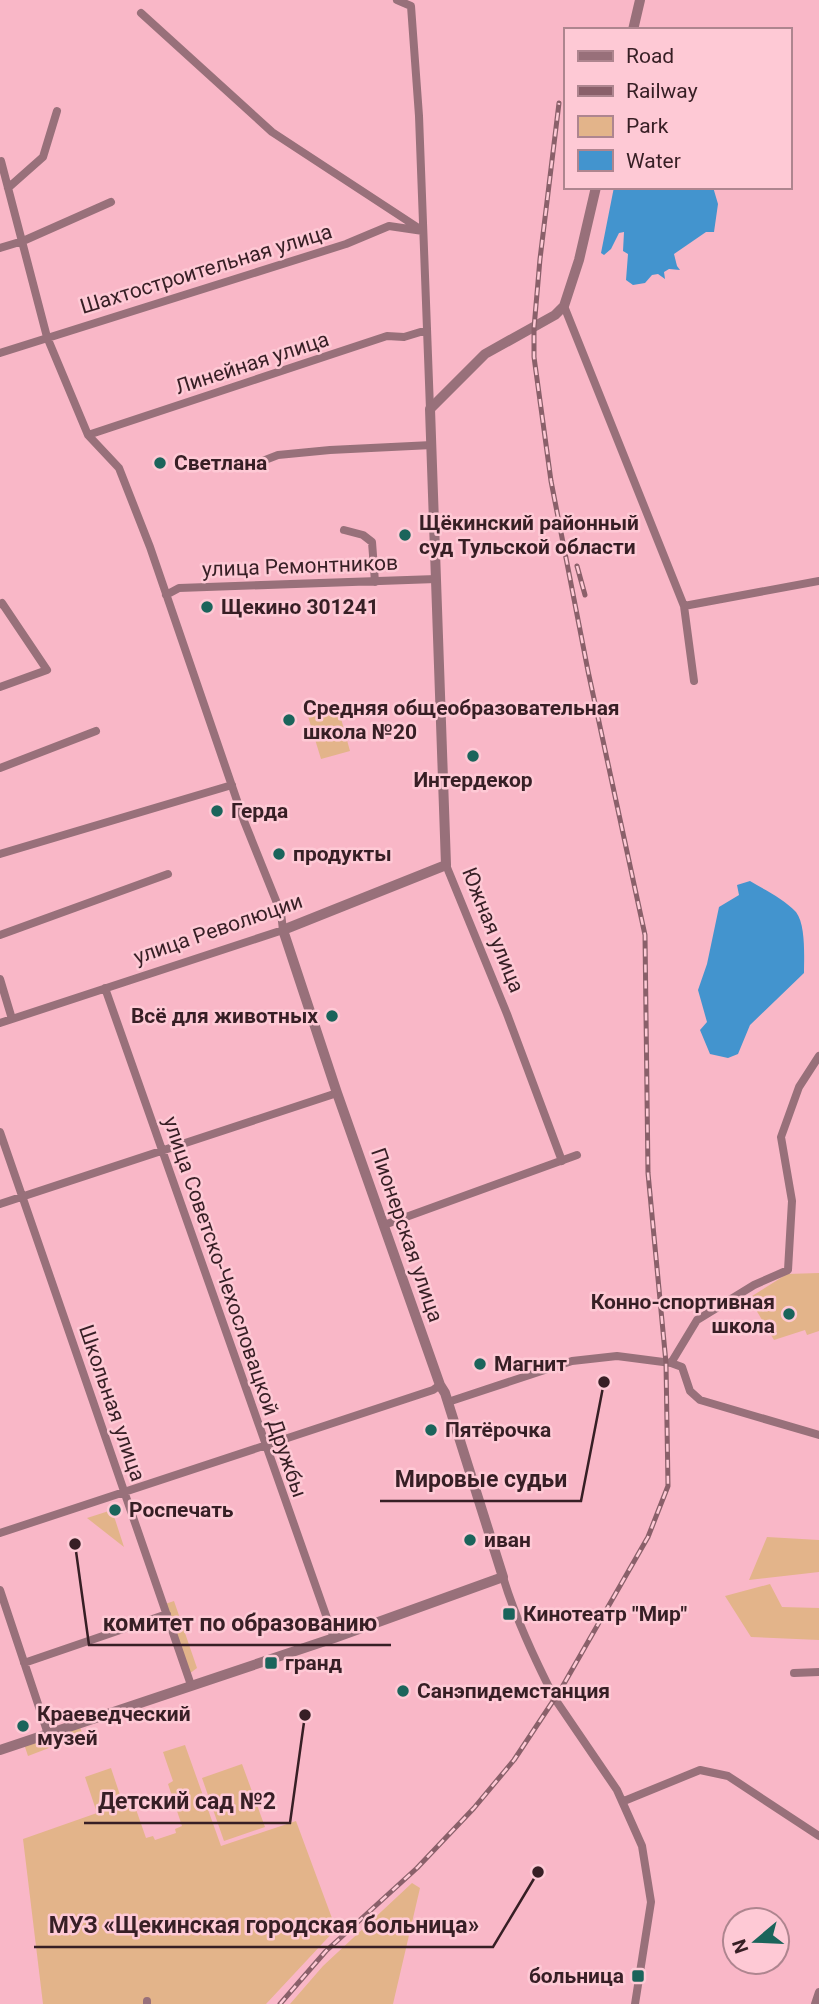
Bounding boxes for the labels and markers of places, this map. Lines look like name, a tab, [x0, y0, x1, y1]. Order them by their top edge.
place label: Светлана	[174, 451, 267, 475]
marker: Светлана	[152, 455, 168, 471]
place label: Щёкинский районный суд Тульской области	[419, 511, 639, 559]
marker: Щёкинский районный суд Тульской области	[397, 527, 413, 543]
place label: Щекино 301241	[221, 595, 379, 619]
marker: Щекино 301241	[199, 599, 215, 615]
place label: Средняя общеобразовательная школа №20	[303, 696, 620, 744]
marker: Средняя общеобразовательная школа №20	[281, 712, 297, 728]
marker: Интердекор	[465, 748, 481, 764]
place label: Интердекор	[413, 768, 533, 792]
place label: Герда	[231, 799, 288, 823]
marker: Герда	[209, 803, 225, 819]
place label: продукты	[293, 842, 392, 866]
marker: продукты	[271, 846, 287, 862]
place label: Всё для животных	[131, 1004, 318, 1028]
marker: Всё для животных	[324, 1008, 340, 1024]
place label: Конно-спортивная школа	[591, 1290, 775, 1338]
marker: Конно-спортивная школа	[781, 1306, 797, 1322]
place label: Магнит	[494, 1352, 567, 1376]
marker: Магнит	[472, 1356, 488, 1372]
place label: Пятёрочка	[445, 1418, 551, 1442]
marker: Пятёрочка	[423, 1422, 439, 1438]
callout: Мировые судьи	[380, 1457, 581, 1501]
place label: Роспечать	[129, 1498, 234, 1522]
marker: Роспечать	[107, 1502, 123, 1518]
place label: иван	[484, 1528, 531, 1552]
marker: иван	[462, 1532, 478, 1548]
callout: комитет по образованию	[89, 1601, 391, 1645]
place label: Кинотеатр "Мир"	[523, 1602, 687, 1626]
marker: Кинотеатр "Мир"	[501, 1606, 517, 1622]
place label: гранд	[285, 1651, 342, 1675]
marker: гранд	[263, 1655, 279, 1671]
place label: Санэпидемстанция	[417, 1679, 610, 1703]
marker: Санэпидемстанция	[395, 1683, 411, 1699]
place label: Краеведческий музей	[37, 1702, 191, 1750]
marker: Краеведческий музей	[15, 1718, 31, 1734]
callout: Детский сад №2	[84, 1779, 290, 1823]
callout: МУЗ «Щекинская городская больница»	[34, 1903, 493, 1947]
place label: больница	[529, 1964, 624, 1988]
marker: больница	[630, 1968, 646, 1984]

